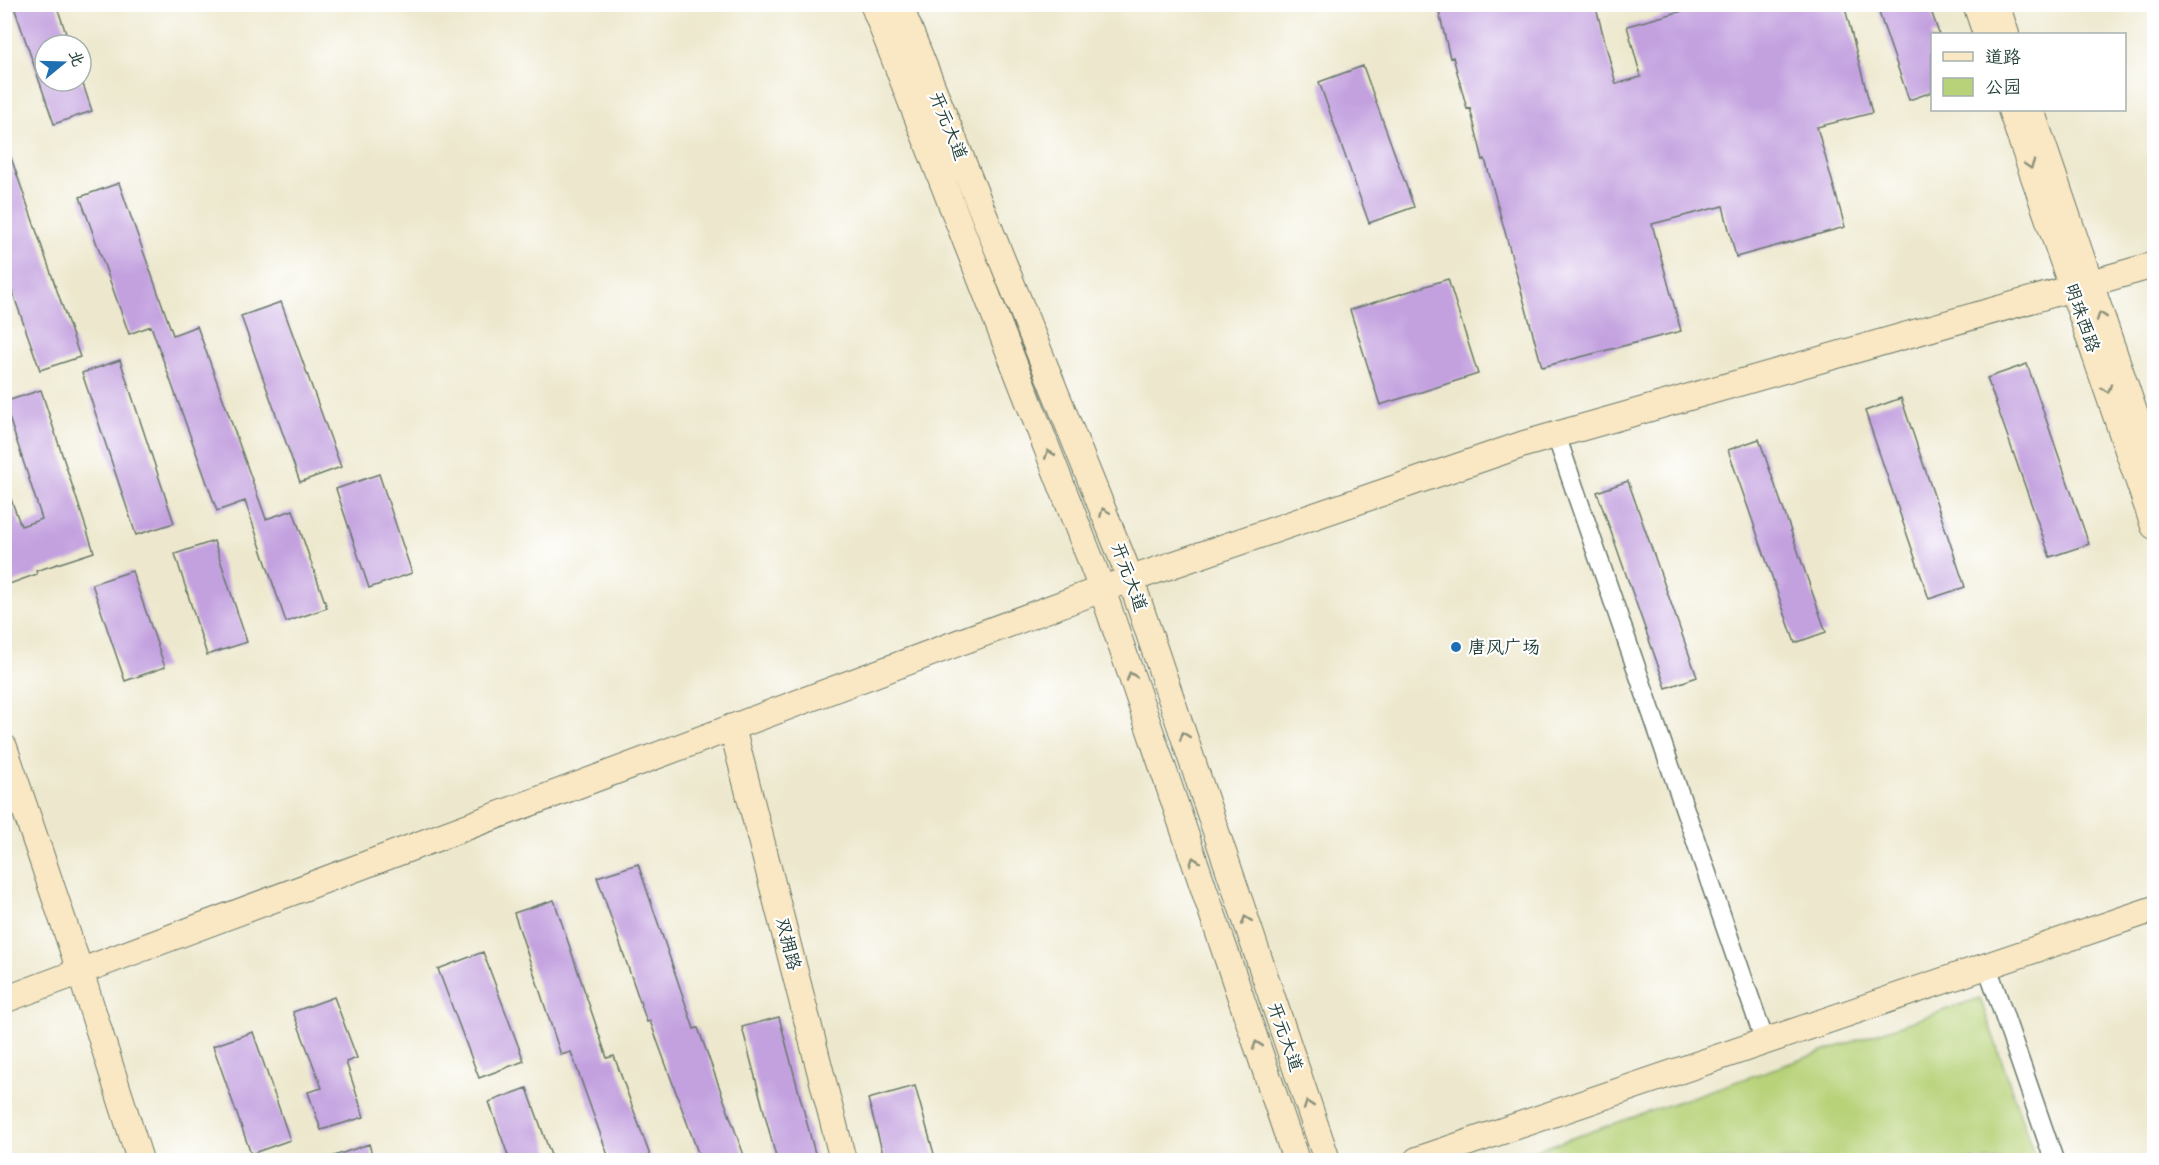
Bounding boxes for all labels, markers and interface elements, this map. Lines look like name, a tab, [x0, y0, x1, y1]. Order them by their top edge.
north arrow	[33, 33, 93, 93]
legend	[1931, 33, 2126, 111]
text: 道路	[1985, 46, 2021, 69]
text: 北	[64, 48, 88, 69]
text: 公园	[1985, 76, 2021, 99]
street label: 开元大道	[924, 88, 972, 164]
one-way arrow	[2023, 159, 2035, 170]
street label: 明珠西路	[2059, 280, 2105, 356]
one-way arrow	[2095, 311, 2108, 322]
one-way arrow	[2100, 383, 2112, 394]
one-way arrow	[1044, 449, 1056, 460]
one-way arrow	[1099, 508, 1111, 519]
street label: 开元大道	[1106, 539, 1152, 615]
place label: 唐风广场	[1468, 636, 1540, 659]
marker: 唐风广场	[1449, 640, 1463, 654]
one-way arrow	[1126, 671, 1139, 682]
one-way arrow	[1178, 731, 1191, 742]
one-way arrow	[1189, 856, 1201, 867]
street label: 双拥路	[770, 915, 806, 973]
one-way arrow	[1241, 915, 1253, 926]
street label: 开元大道	[1262, 999, 1308, 1075]
one-way arrow	[1251, 1041, 1264, 1051]
one-way arrow	[1303, 1100, 1316, 1111]

